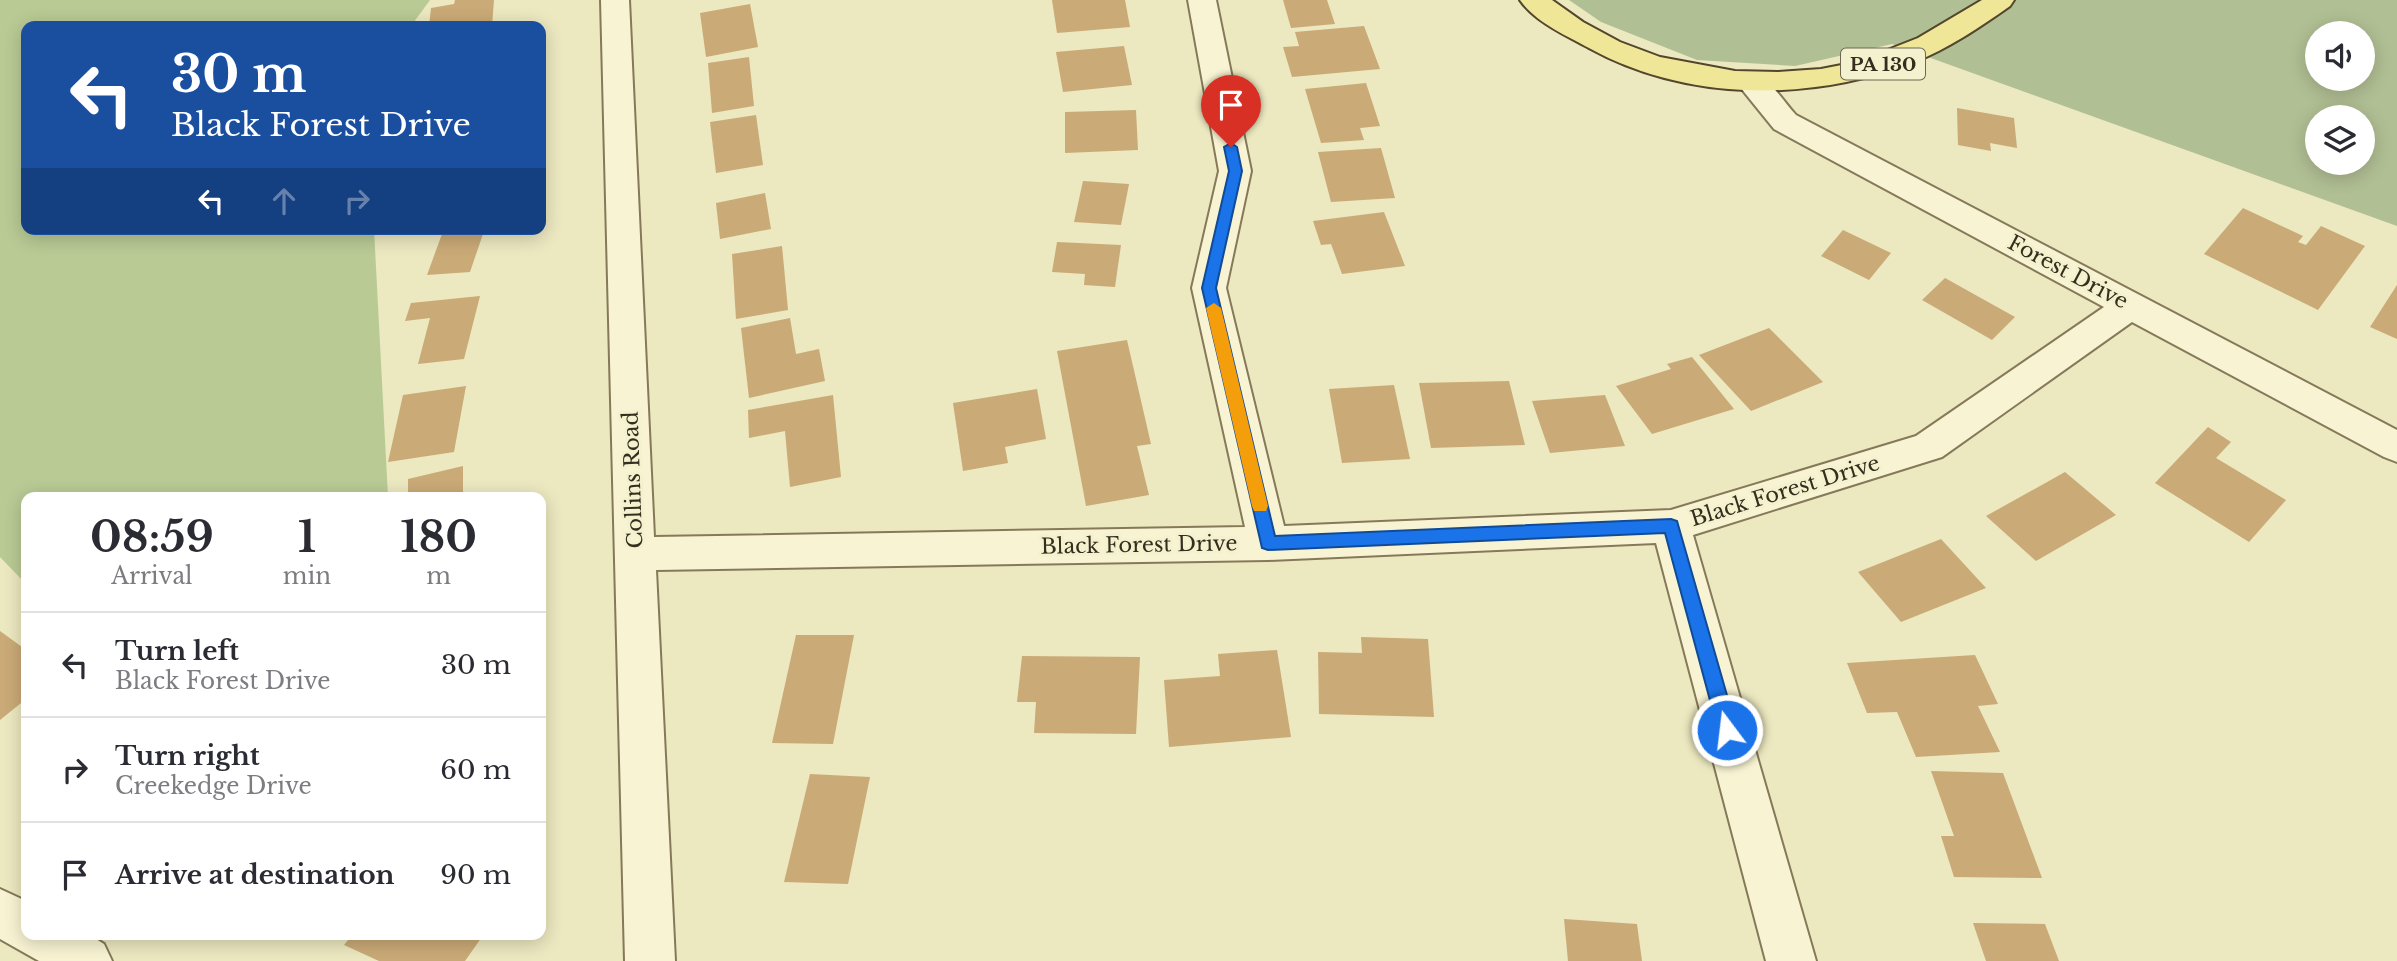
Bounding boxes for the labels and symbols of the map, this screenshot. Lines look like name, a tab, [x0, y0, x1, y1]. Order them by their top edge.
road number: PA 130	[1841, 48, 1925, 80]
pin	[1201, 75, 1261, 147]
street label: Forest Drive	[2003, 229, 2133, 315]
street label: Collins Road	[618, 411, 648, 549]
street label: Black Forest Drive	[1687, 450, 1883, 532]
street label: Black Forest Drive	[1040, 530, 1238, 560]
position arrow	[1690, 693, 1764, 767]

